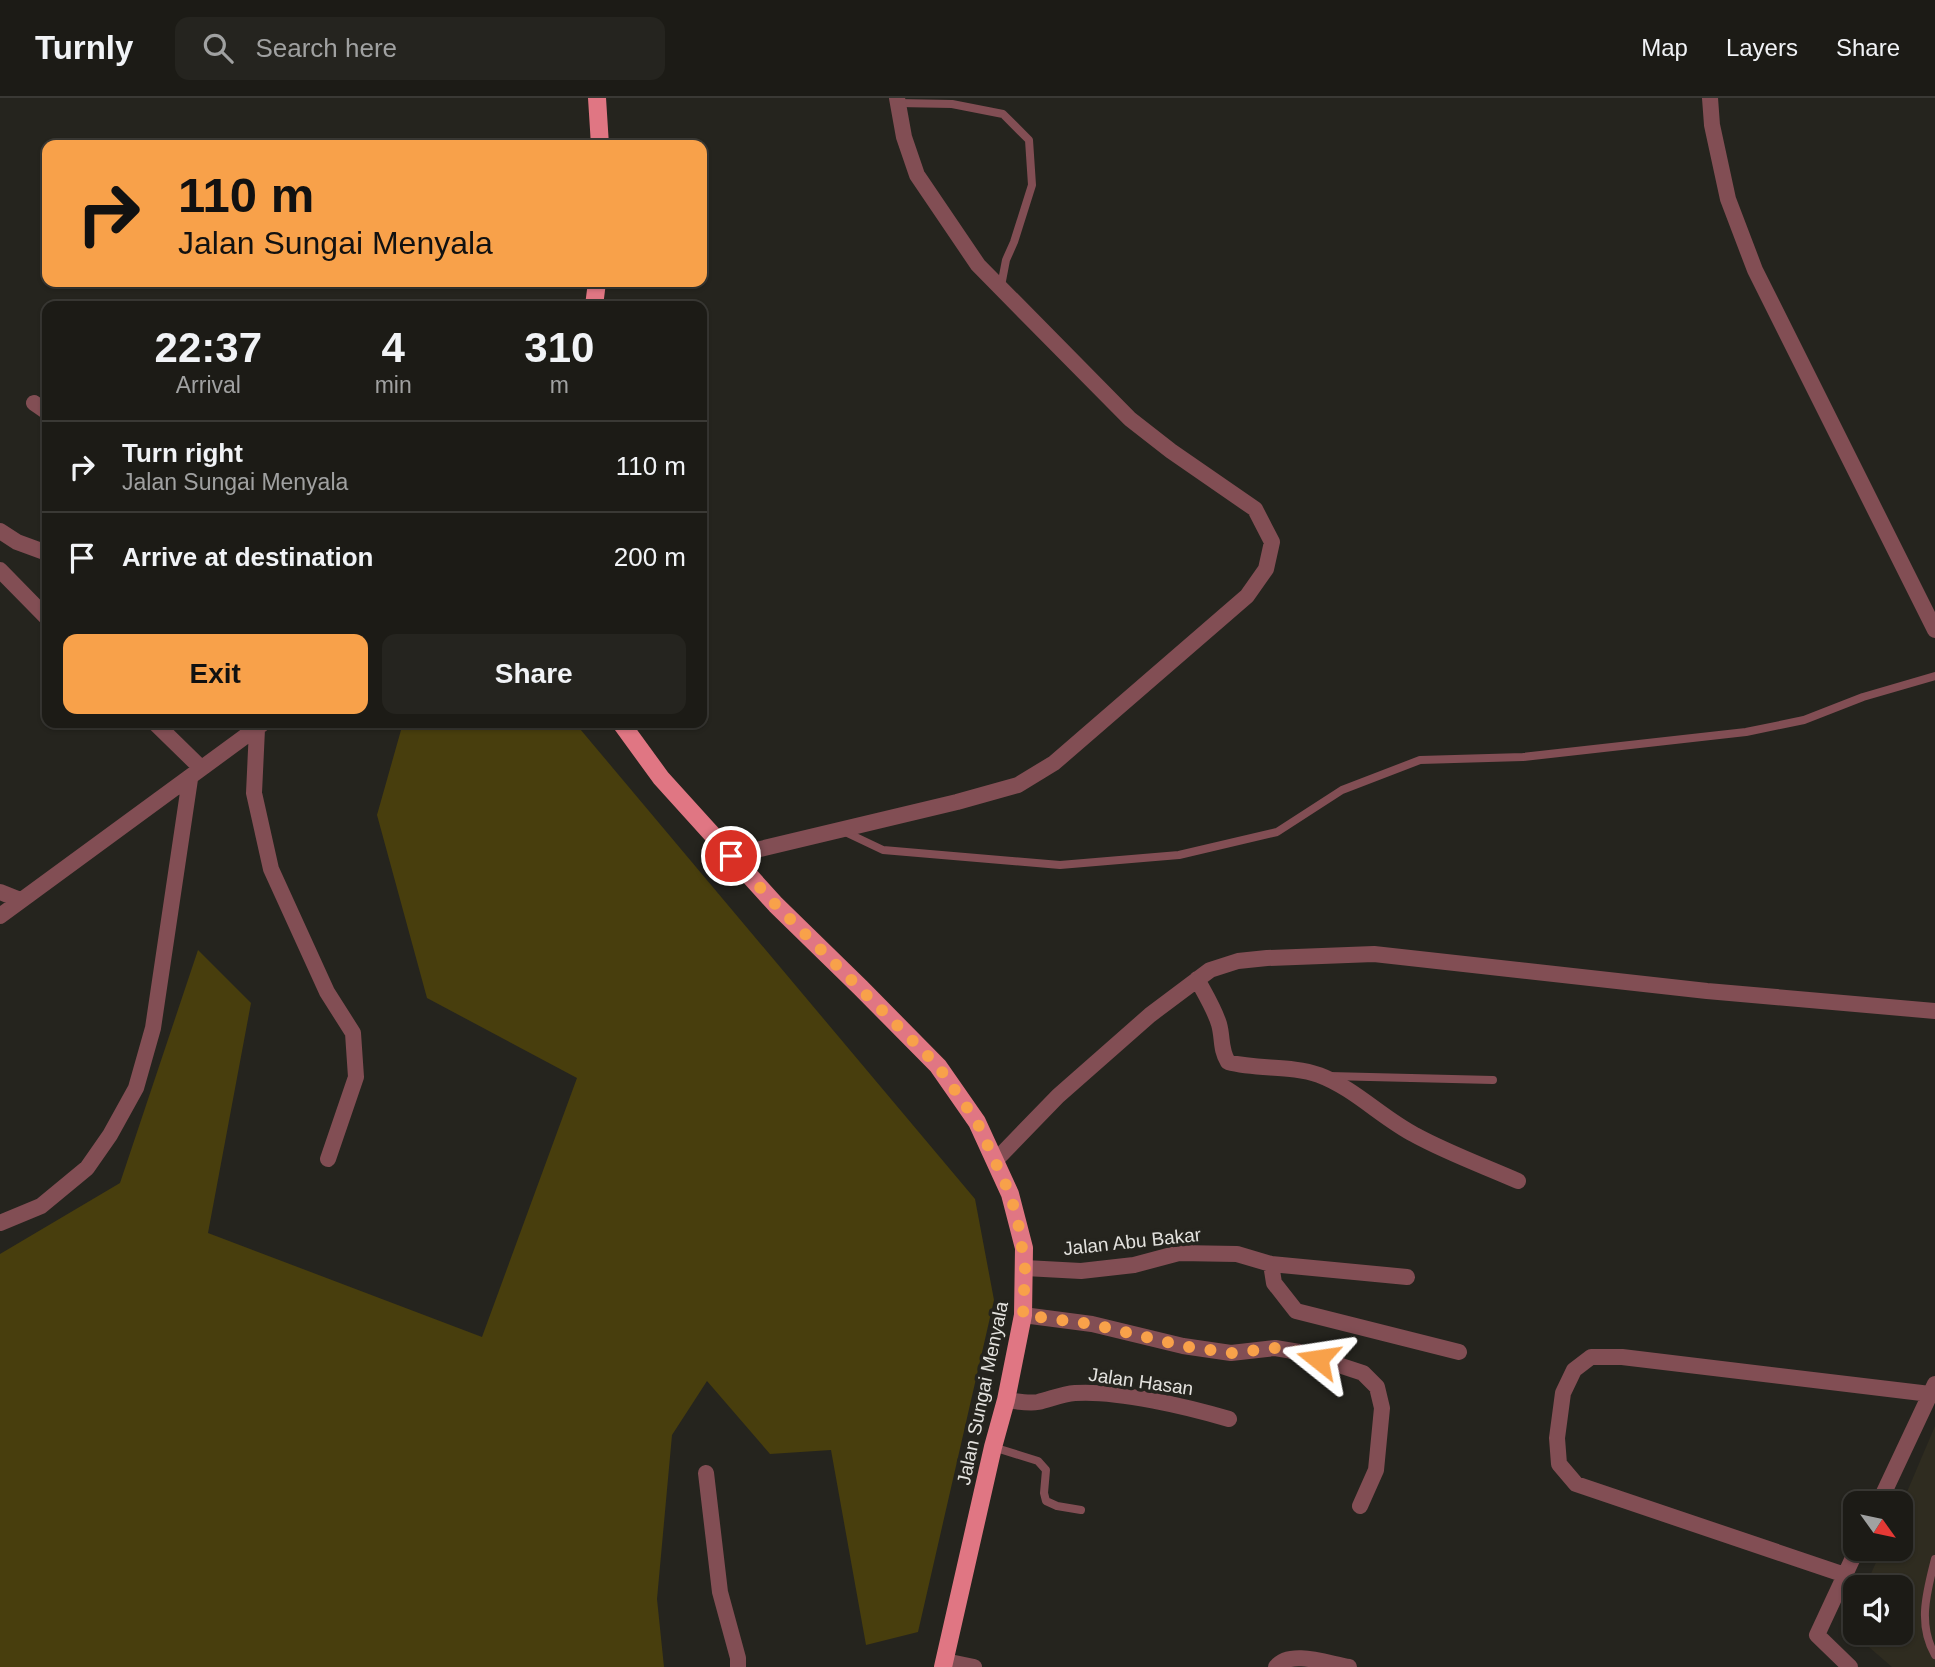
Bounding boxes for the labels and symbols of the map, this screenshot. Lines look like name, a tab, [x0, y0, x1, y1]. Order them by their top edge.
pin	[701, 826, 761, 886]
street label: Jalan Abu Bakar	[1062, 1224, 1203, 1259]
street label: Jalan Sungai Menyala	[953, 1299, 1012, 1487]
position arrow	[1281, 1322, 1355, 1396]
street label: Jalan Hasan	[1087, 1364, 1195, 1399]
north arrow	[1843, 1491, 1913, 1561]

